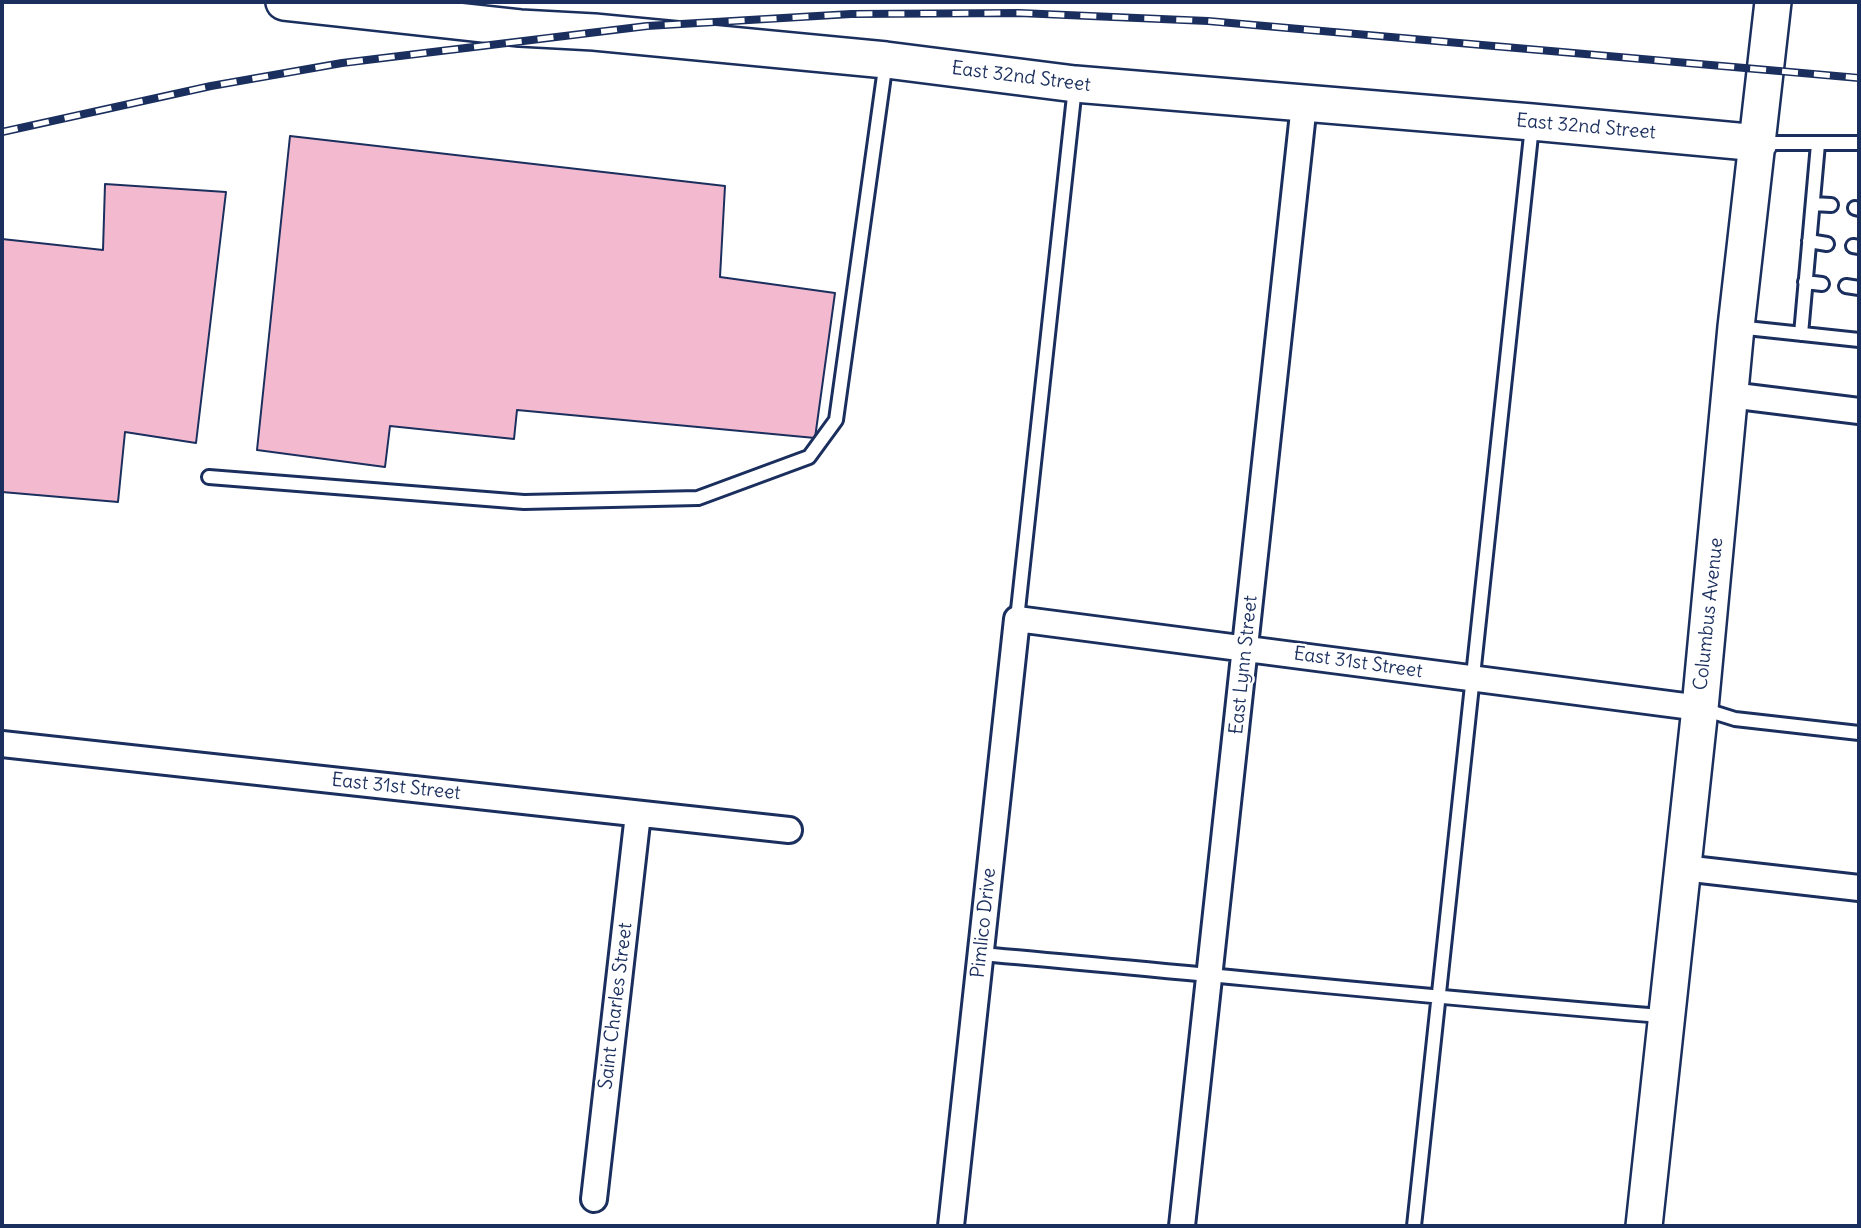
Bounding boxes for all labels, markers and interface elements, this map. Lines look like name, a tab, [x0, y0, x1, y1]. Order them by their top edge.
street label: East 32nd Street	[950, 57, 1092, 97]
street label: East 32nd Street	[1515, 110, 1657, 144]
street label: Columbus Avenue	[1690, 537, 1728, 691]
street label: East Lynn Street	[1225, 594, 1263, 736]
street label: East 31st Street	[1292, 643, 1424, 683]
street label: East 31st Street	[330, 769, 462, 805]
street label: Pimlico Drive	[967, 867, 1001, 979]
street label: Saint Charles Street	[594, 921, 638, 1091]

